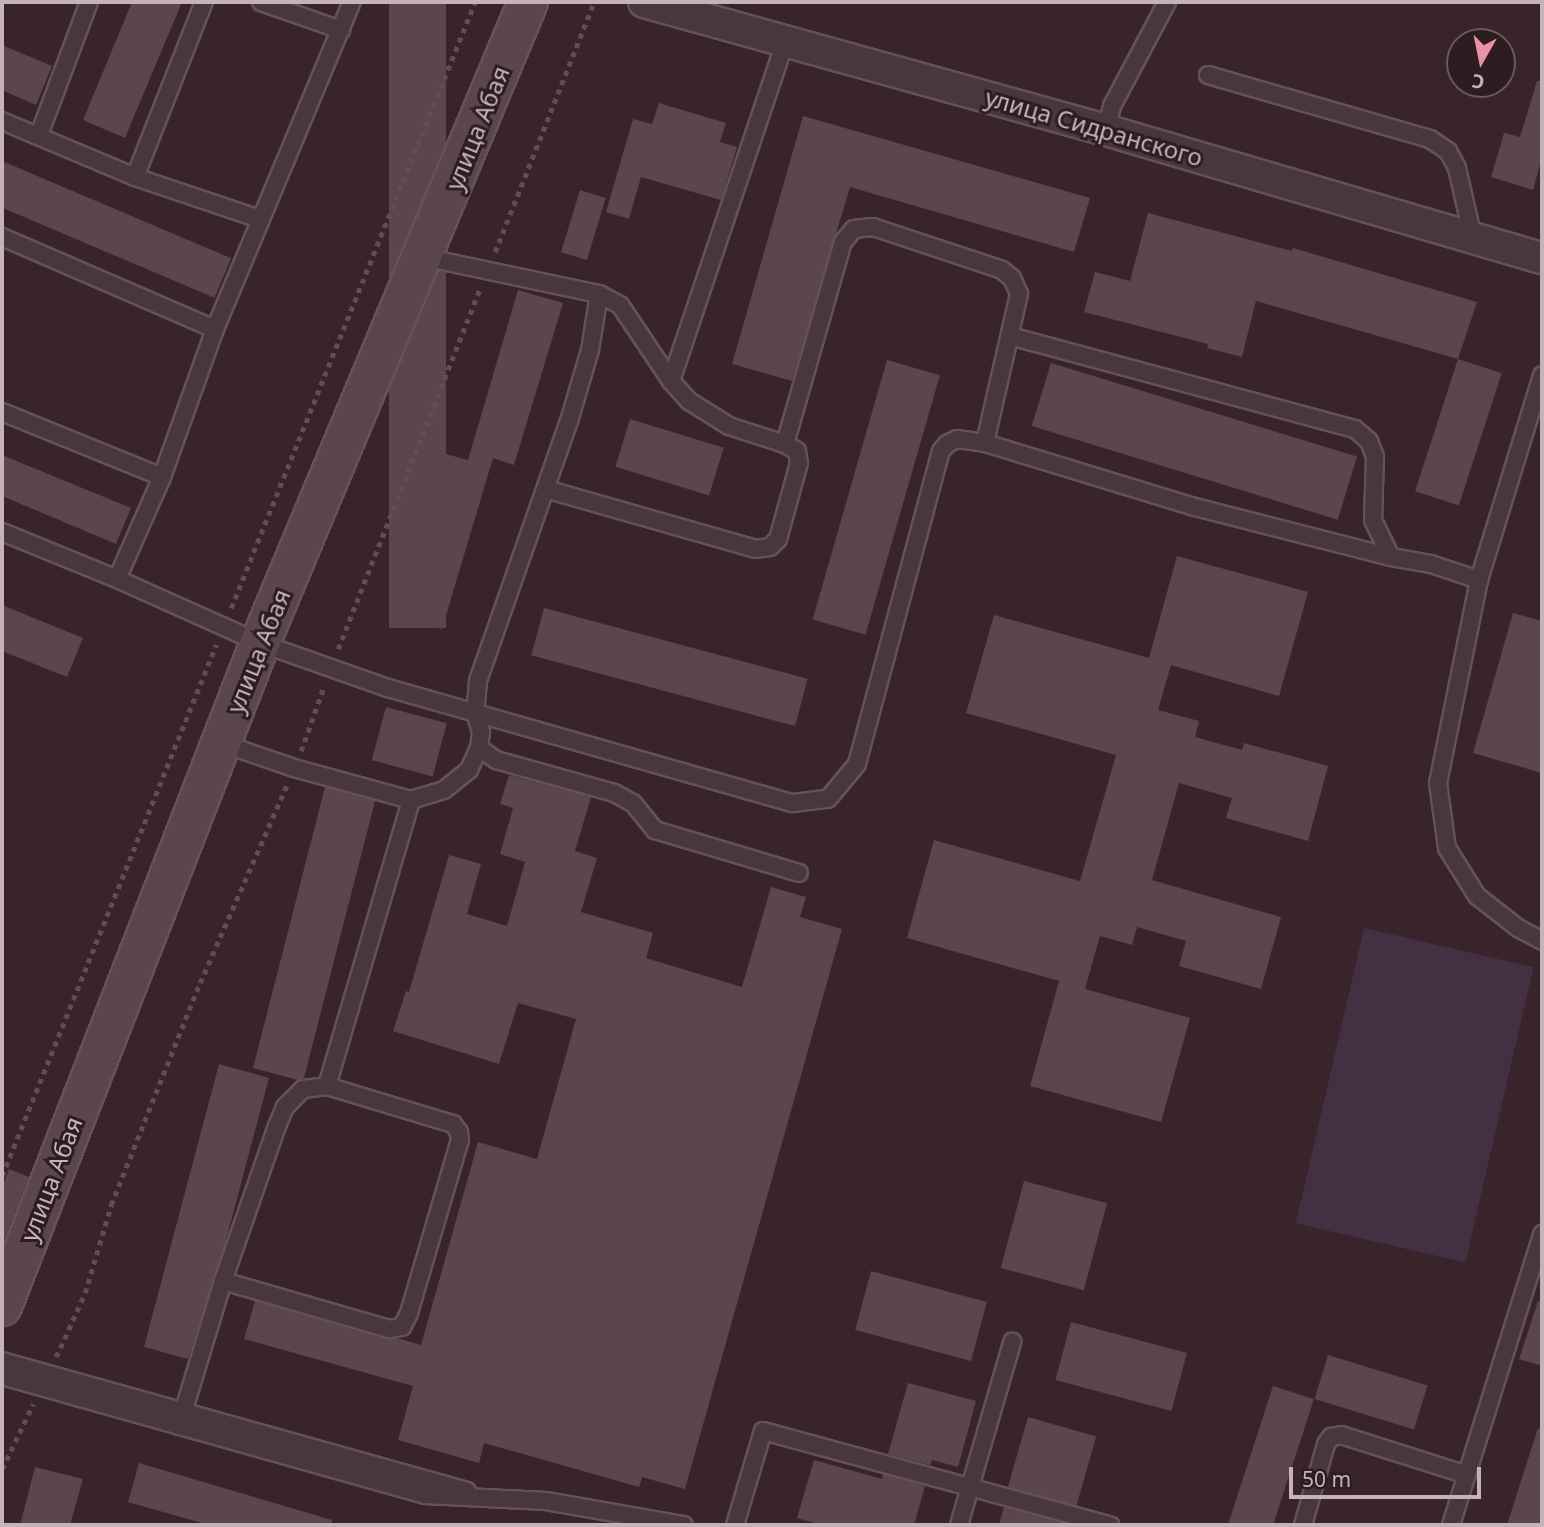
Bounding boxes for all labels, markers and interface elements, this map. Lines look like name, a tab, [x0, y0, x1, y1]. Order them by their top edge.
north arrow	[1446, 28, 1516, 98]
street label: улица Абая	[439, 62, 515, 194]
text: С	[1470, 68, 1486, 96]
street label: улица Сидранского	[982, 82, 1206, 172]
street label: улица Абая	[220, 585, 296, 717]
street label: улица Абая	[14, 1113, 88, 1245]
scale bar	[1292, 1454, 1484, 1498]
text: 50 m	[1302, 1465, 1351, 1493]

